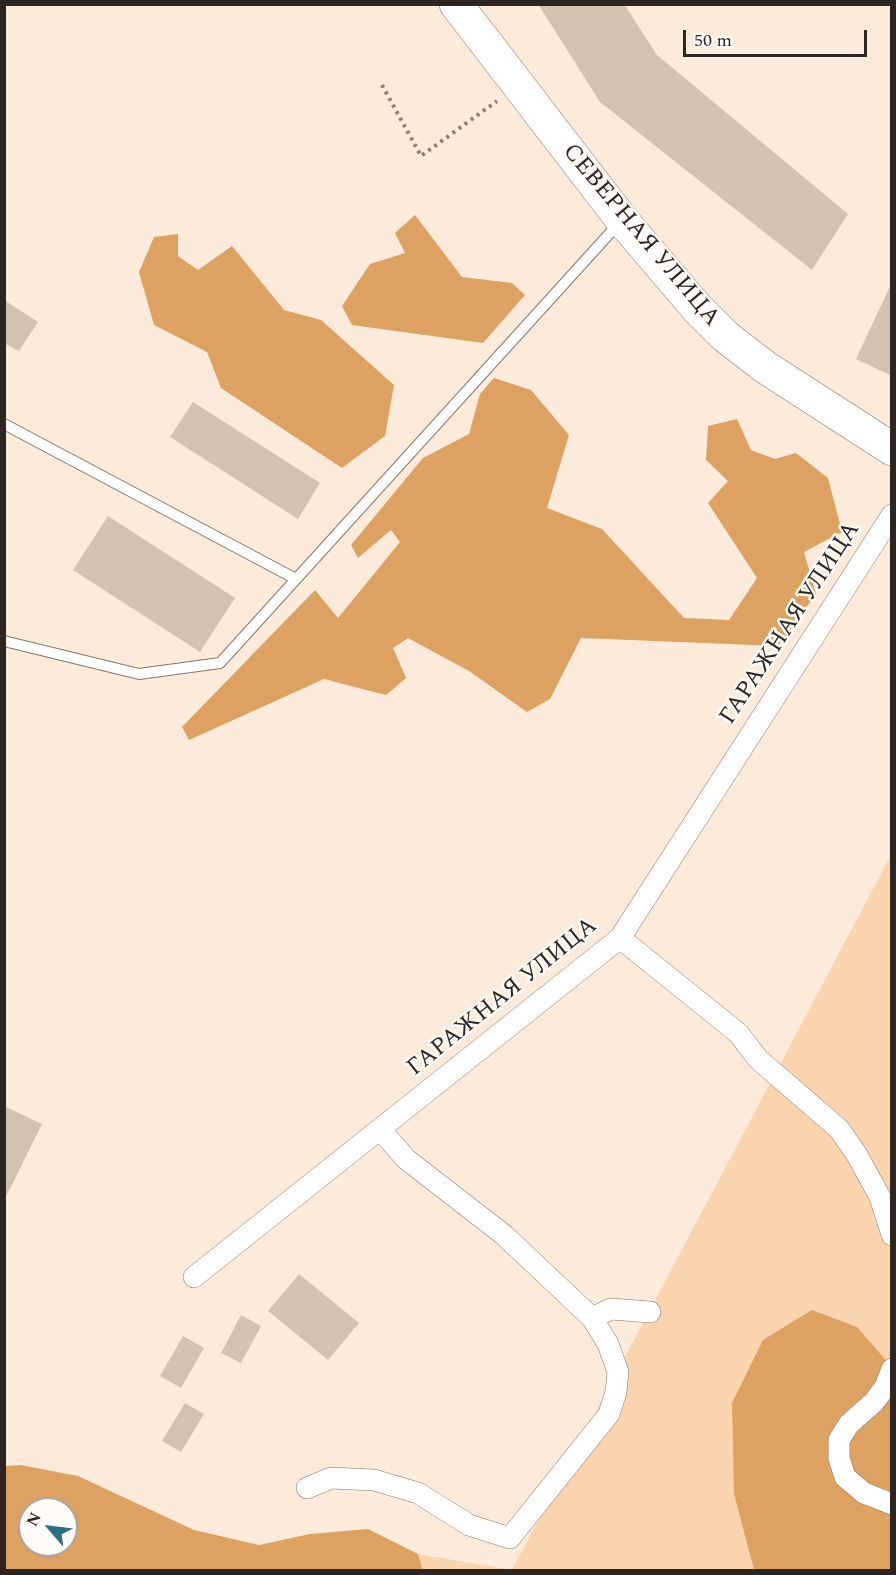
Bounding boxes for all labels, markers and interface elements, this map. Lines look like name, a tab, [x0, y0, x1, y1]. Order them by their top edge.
scale bar	[686, 18, 870, 56]
text: 50 m	[694, 27, 732, 54]
street label: СЕВЕРНАЯ УЛИЦА	[555, 139, 725, 333]
street label: ГАРАЖНАЯ УЛИЦА	[715, 517, 867, 731]
street label: ГАРАЖНАЯ УЛИЦА	[402, 912, 604, 1084]
north arrow	[18, 1497, 78, 1557]
text: N	[20, 1508, 48, 1531]

